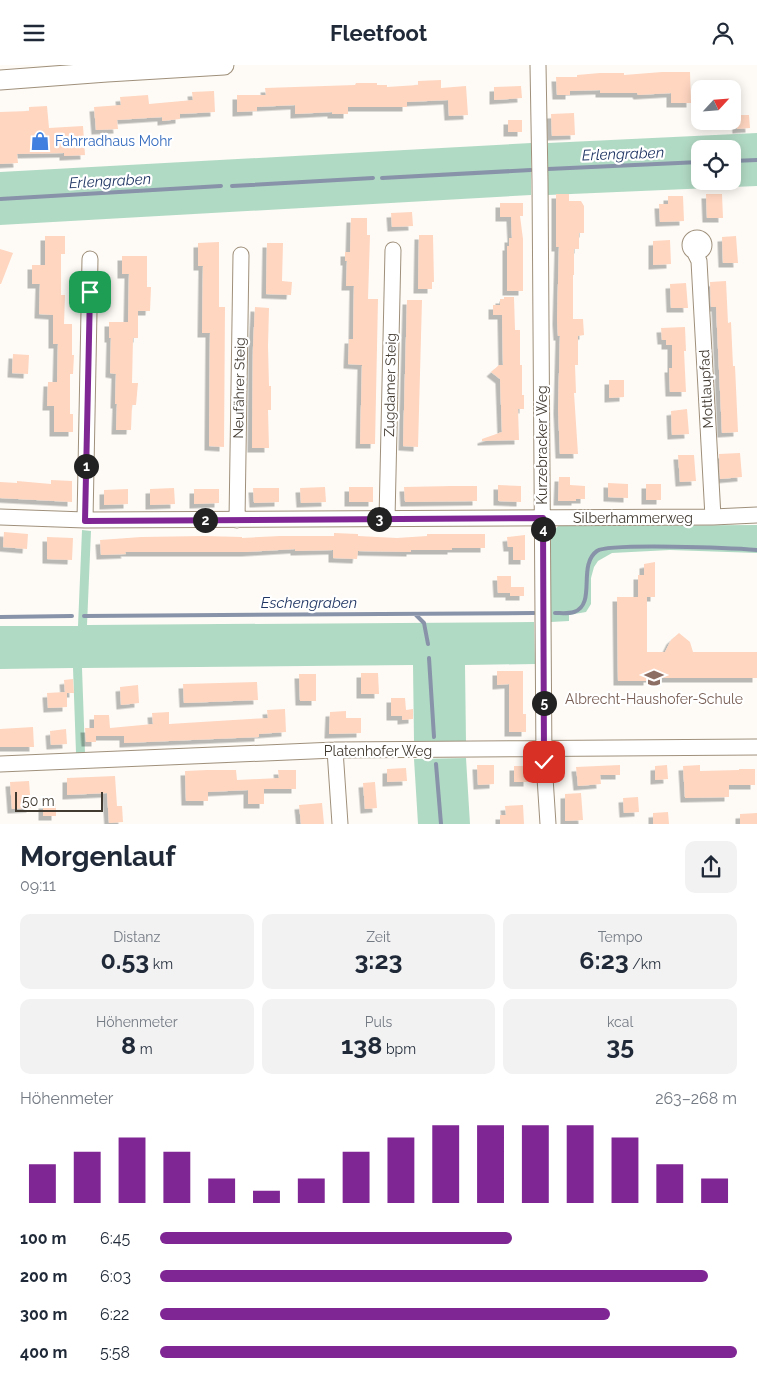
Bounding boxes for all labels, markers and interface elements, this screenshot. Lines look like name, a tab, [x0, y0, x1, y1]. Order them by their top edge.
icon: menu	[20, 19, 48, 47]
icon: person	[709, 19, 737, 47]
text: Fleetfoot	[330, 20, 427, 46]
north arrow	[691, 80, 741, 130]
map controls	[691, 80, 741, 190]
shop icon: Fahrradhaus Mohr	[29, 130, 51, 152]
place label: Fahrradhaus Mohr	[55, 133, 172, 149]
button: locate	[691, 140, 741, 190]
water label: Erlengraben	[582, 144, 664, 164]
water label: Erlengraben	[68, 170, 152, 192]
pin	[69, 271, 111, 313]
icon: arrive	[76, 278, 104, 306]
street label: Zugdamer Steig	[381, 333, 399, 437]
street label: Neufährer Steig	[230, 337, 248, 439]
street label: Mottlaupfad	[696, 349, 716, 429]
street label: Kurzebracker Weg	[534, 385, 550, 505]
pin: 1	[74, 453, 98, 479]
text: 1	[83, 458, 90, 474]
pin: 2	[192, 507, 218, 533]
pin: 3	[366, 507, 392, 531]
street label: Silberhammerweg	[573, 510, 693, 526]
text: 3	[376, 511, 383, 527]
text: 2	[202, 512, 209, 528]
pin: 4	[530, 517, 556, 541]
text: 4	[540, 521, 548, 537]
water label: Eschengraben	[261, 594, 357, 612]
school or university icon: Albrecht-Haushofer-Schule	[643, 667, 665, 689]
pin: 5	[532, 691, 556, 715]
place label: Albrecht-Haushofer-Schule	[565, 691, 743, 707]
text: 5	[541, 695, 548, 711]
pin	[523, 741, 565, 783]
street label: Platenhofer Weg	[324, 743, 432, 759]
icon: check	[530, 748, 558, 776]
scale bar	[15, 789, 102, 812]
text: 50 m	[22, 793, 55, 809]
text: Morgenlauf	[20, 840, 176, 873]
button: share	[685, 841, 737, 893]
text: 09:11	[20, 876, 56, 895]
text: Distanz	[113, 929, 160, 945]
text: Zeit	[366, 929, 391, 945]
text: Tempo	[598, 929, 643, 945]
text: 0.53	[101, 945, 149, 975]
text: 3:23	[354, 945, 403, 975]
text: 6:23	[579, 945, 629, 975]
text: km	[149, 956, 173, 972]
text: /km	[629, 956, 661, 972]
text: Höhenmeter	[96, 1014, 178, 1030]
text: Puls	[365, 1014, 392, 1030]
text: kcal	[607, 1014, 633, 1030]
text: 8	[121, 1030, 136, 1060]
text: 138	[341, 1030, 382, 1060]
text: 35	[606, 1030, 634, 1060]
text: m	[136, 1041, 153, 1057]
text: bpm	[382, 1041, 416, 1057]
text: Höhenmeter	[20, 1089, 114, 1108]
text: 263–268 m	[655, 1089, 737, 1108]
text: 100 m	[20, 1229, 66, 1248]
text: 6:45	[100, 1229, 130, 1248]
text: 200 m	[20, 1267, 67, 1286]
text: 6:03	[100, 1267, 131, 1286]
text: 300 m	[20, 1305, 67, 1324]
text: 6:22	[100, 1305, 129, 1324]
text: 400 m	[20, 1343, 68, 1362]
text: 5:58	[100, 1343, 130, 1362]

